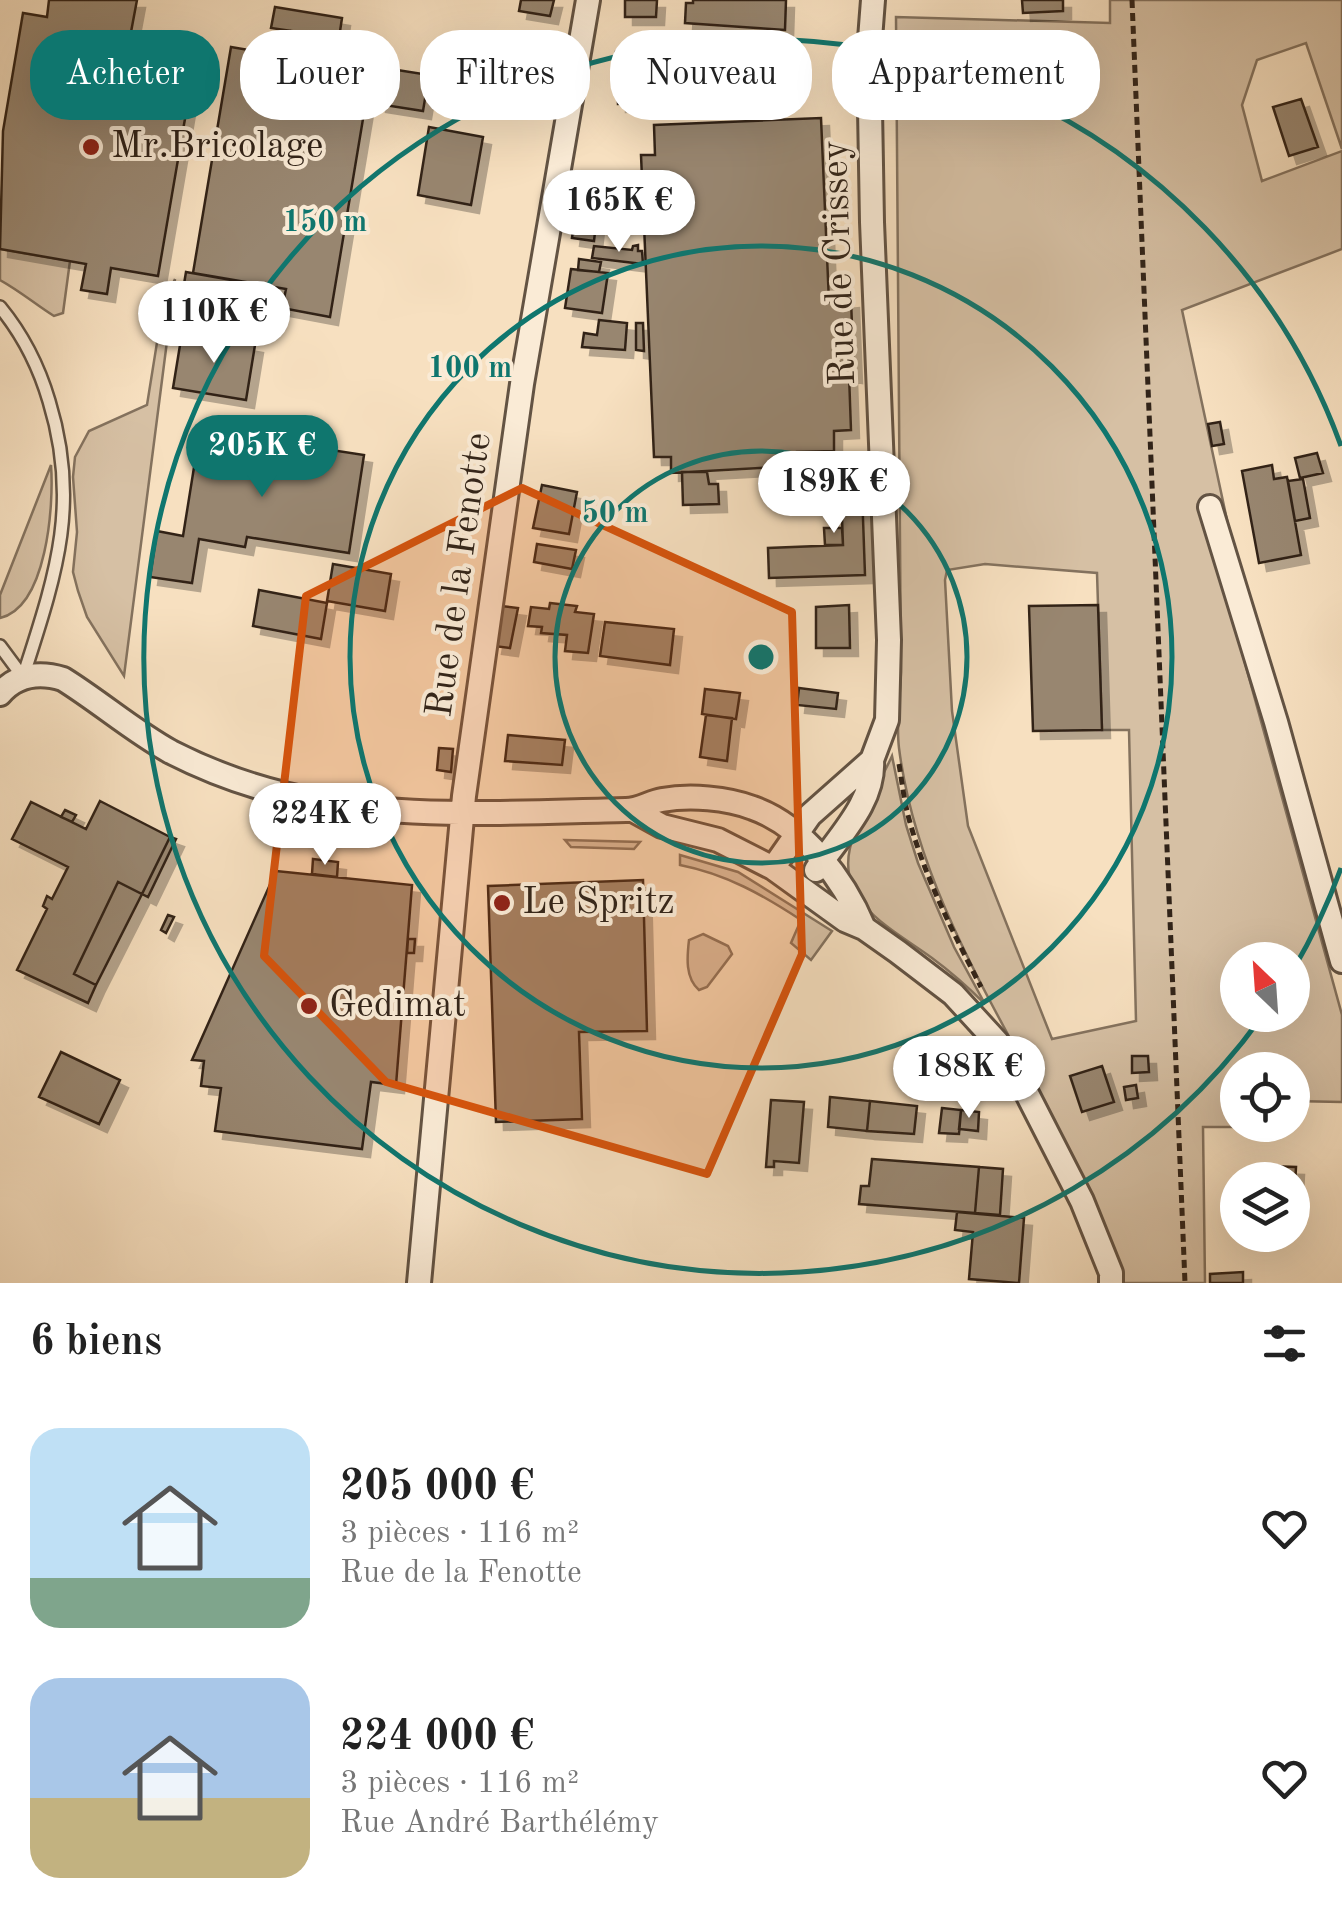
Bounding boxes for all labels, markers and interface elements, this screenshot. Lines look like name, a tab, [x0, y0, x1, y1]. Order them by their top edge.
chip: Acheter	[30, 30, 220, 120]
chip: Louer	[240, 30, 400, 120]
chip: Filtres	[420, 30, 590, 120]
chip: Nouveau	[610, 30, 812, 120]
chip: Appartement	[832, 30, 1100, 120]
place label: Mr.Bricolage	[111, 128, 324, 166]
marker: Mr.Bricolage	[80, 136, 102, 158]
street label: Rue de Crissey	[817, 140, 863, 386]
pin: 165K €	[538, 170, 700, 255]
text: 165K €	[565, 186, 673, 218]
text: 150 m	[283, 208, 367, 238]
pin: 110K €	[133, 281, 295, 366]
text: 110K €	[160, 297, 268, 329]
text: 100 m	[428, 354, 512, 384]
pin: 205K €	[181, 415, 343, 500]
street label: Rue de la Fenotte	[421, 430, 499, 720]
text: 205K €	[208, 431, 316, 463]
pin: 189K €	[753, 451, 915, 536]
text: 189K €	[780, 467, 888, 499]
text: 50 m	[581, 499, 649, 529]
centre of rings	[743, 639, 779, 675]
pin: 224K €	[244, 783, 406, 868]
text: 224K €	[271, 799, 379, 831]
place label: Le Spritz	[522, 884, 675, 922]
marker: Le Spritz	[491, 892, 513, 914]
north arrow	[1220, 942, 1310, 1032]
map controls	[1220, 942, 1310, 1252]
place label: Gedimat	[329, 987, 466, 1025]
marker: Gedimat	[298, 995, 320, 1017]
pin: 188K €	[888, 1036, 1050, 1121]
text: 188K €	[915, 1052, 1023, 1084]
button: locate	[1220, 1052, 1310, 1142]
button: layers	[1220, 1162, 1310, 1252]
icon: filters	[1257, 1316, 1312, 1371]
text: 6 biens	[30, 1322, 162, 1364]
text: 205 000 €	[340, 1467, 534, 1509]
icon: home	[110, 1468, 230, 1588]
icon: heart	[1257, 1501, 1312, 1556]
text: 3 pièces · 116 m²	[340, 1518, 579, 1550]
text: Rue de la Fenotte	[340, 1558, 582, 1590]
text: 224 000 €	[340, 1717, 534, 1759]
icon: home	[110, 1718, 230, 1838]
icon: heart	[1257, 1751, 1312, 1806]
text: 3 pièces · 116 m²	[340, 1768, 579, 1800]
text: Rue André Barthélémy	[340, 1808, 659, 1840]

